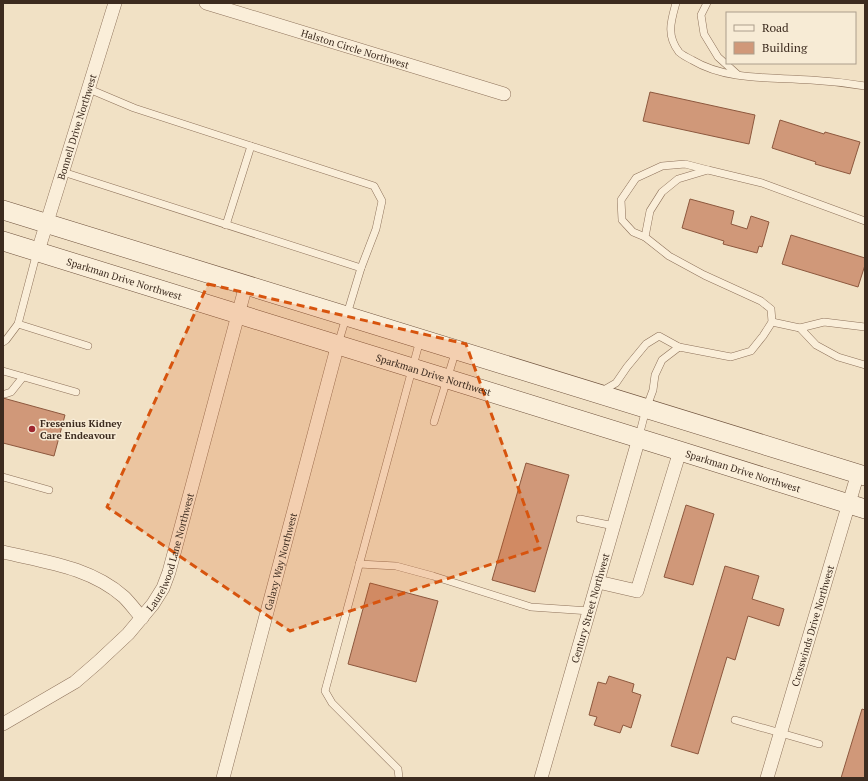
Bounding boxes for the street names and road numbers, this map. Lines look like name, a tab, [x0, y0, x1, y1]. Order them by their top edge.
street label: Halston Circle Northwest	[299, 26, 411, 72]
street label: Bonnell Drive Northwest	[55, 72, 100, 181]
street label: Sparkman Drive Northwest	[65, 255, 184, 303]
street label: Sparkman Drive Northwest	[374, 351, 493, 399]
street label: Sparkman Drive Northwest	[684, 447, 803, 496]
street label: Laurelwood Lane Northwest	[144, 491, 197, 614]
street label: Galaxy Way Northwest	[262, 511, 300, 612]
street label: Century Street Northwest	[568, 551, 613, 665]
street label: Crosswinds Drive Northwest	[789, 563, 837, 688]

